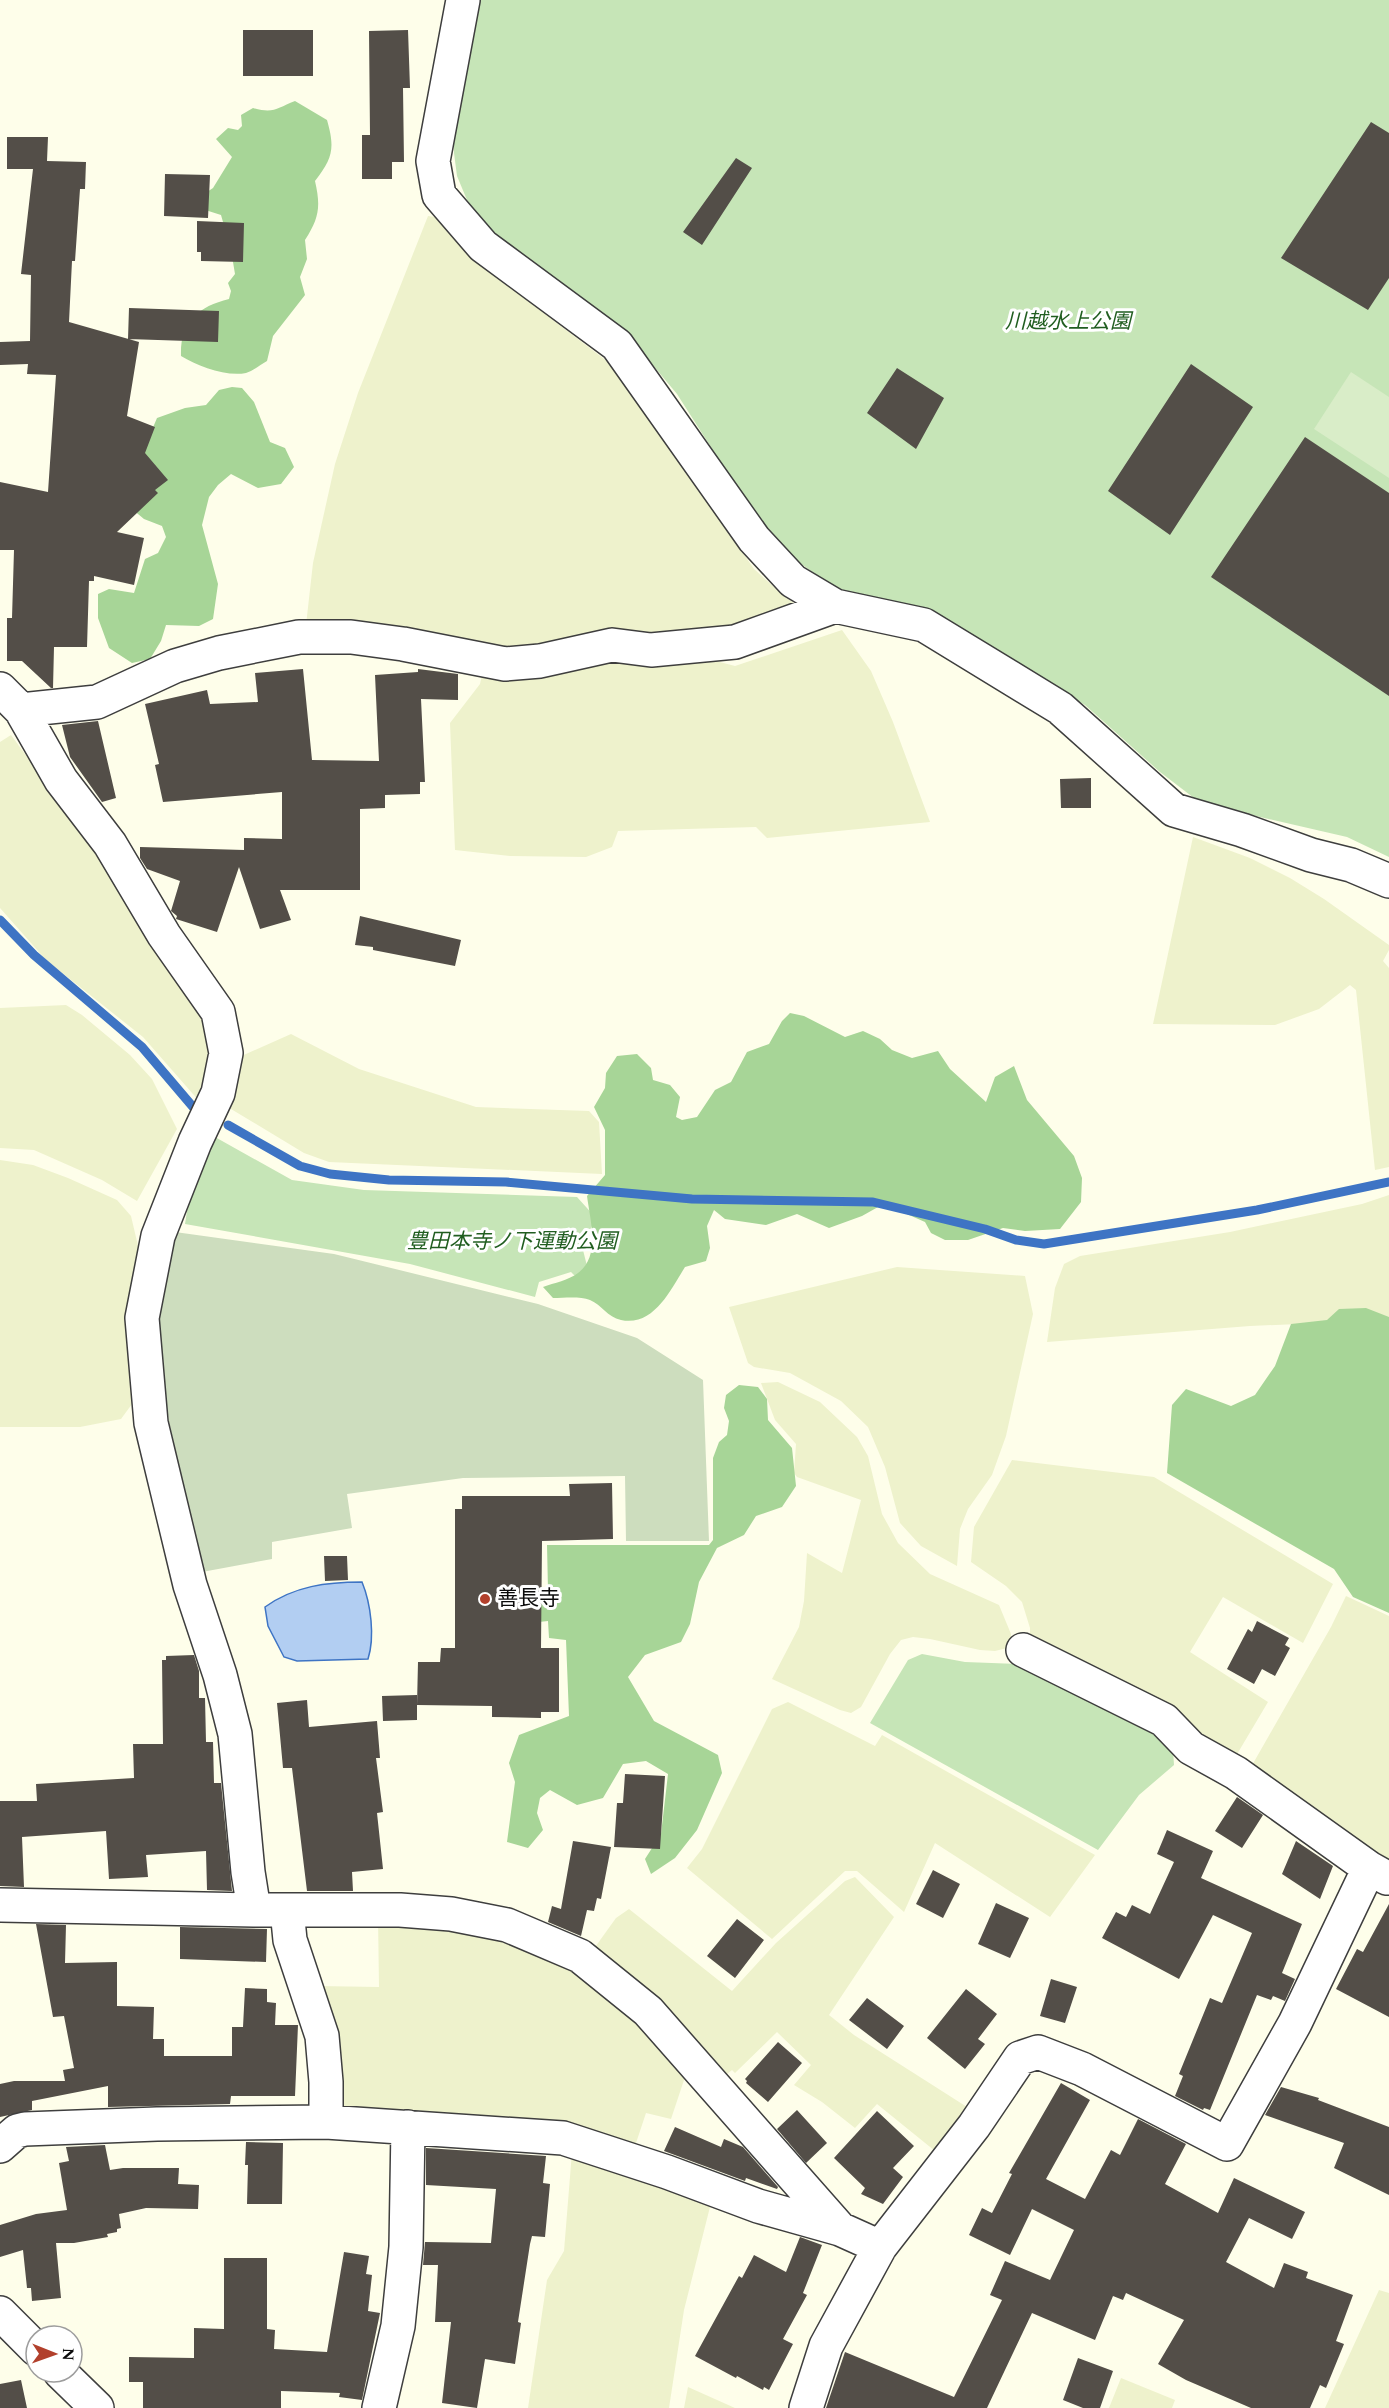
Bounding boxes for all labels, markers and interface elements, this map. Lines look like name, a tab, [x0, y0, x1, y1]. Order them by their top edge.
park label: 川越水上公園	[1005, 306, 1134, 338]
park label: 豊田本寺ノ下運動公園	[407, 1226, 620, 1258]
place label: 善長寺	[497, 1583, 560, 1615]
marker: 善長寺	[478, 1592, 492, 1606]
north arrow	[24, 2324, 84, 2384]
text: N	[56, 2348, 80, 2361]

